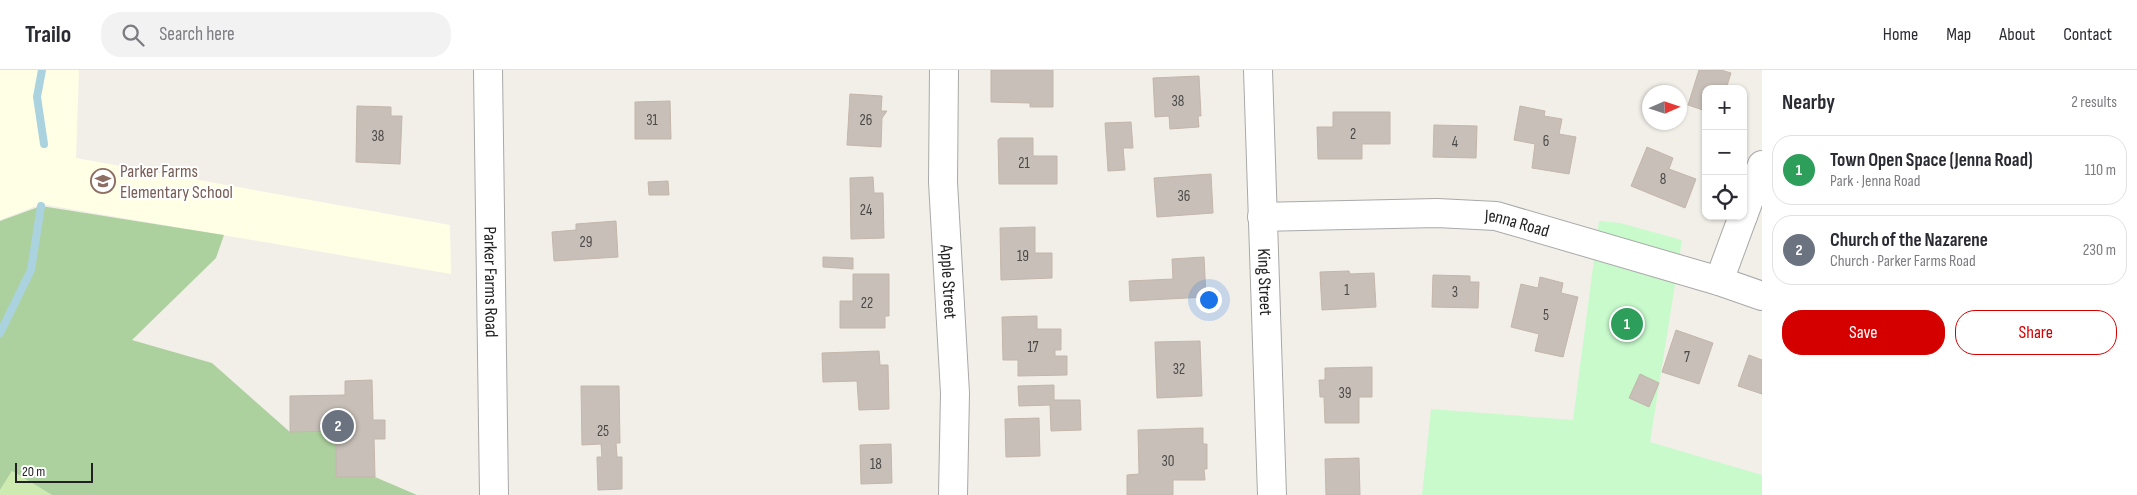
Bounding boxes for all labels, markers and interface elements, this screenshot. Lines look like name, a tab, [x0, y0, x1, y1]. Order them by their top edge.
search box	[101, 12, 451, 57]
text: Trailo	[25, 20, 71, 49]
icon: search	[119, 21, 147, 49]
text: Search here	[159, 23, 235, 46]
text: Home	[1883, 24, 1918, 45]
text: Map	[1946, 24, 1971, 45]
text: About	[1999, 24, 2035, 45]
text: Contact	[2063, 24, 2112, 45]
north arrow	[1642, 85, 1687, 130]
map controls	[1702, 85, 1747, 220]
button: +	[1702, 85, 1747, 130]
text: Nearby	[1782, 90, 1835, 115]
house number: 38	[1172, 92, 1184, 111]
text: 2 results	[2071, 93, 2117, 112]
house number: 31	[646, 111, 659, 130]
house number: 26	[860, 111, 872, 130]
house number: 2	[1350, 125, 1356, 144]
house number: 38	[372, 127, 384, 146]
button: −	[1702, 130, 1747, 175]
house number: 6	[1543, 132, 1549, 151]
house number: 4	[1452, 133, 1458, 152]
text: Town Open Space (Jenna Road)	[1830, 149, 2033, 172]
house number: 21	[1018, 154, 1030, 173]
place label: Parker Farms Elementary School	[120, 161, 233, 203]
text: 1	[1796, 161, 1802, 180]
text: 110 m	[2085, 161, 2116, 180]
school or university icon: Parker Farms Elementary School	[90, 168, 116, 194]
house number: 8	[1660, 170, 1666, 189]
text: Park · Jenna Road	[1830, 172, 1920, 191]
button: locate	[1702, 175, 1747, 220]
house number: 36	[1178, 187, 1190, 206]
house number: 24	[860, 201, 872, 220]
street label: Jenna Road	[1483, 205, 1552, 241]
street label: Parker Farms Road	[480, 226, 502, 338]
text: Church of the Nazarene	[1830, 229, 1988, 252]
house number: 29	[580, 233, 592, 252]
text: 2	[1795, 241, 1803, 260]
text: 230 m	[2083, 241, 2116, 260]
street label: Apple Street	[936, 243, 961, 320]
house number: 19	[1017, 247, 1029, 266]
street label: King Street	[1253, 248, 1277, 316]
text: Church · Parker Farms Road	[1830, 252, 1976, 271]
house number: 1	[1344, 281, 1350, 300]
house number: 3	[1452, 283, 1458, 302]
your location	[1196, 287, 1222, 313]
house number: 22	[861, 294, 873, 313]
pin: 1	[1611, 305, 1643, 343]
house number: 5	[1543, 306, 1549, 325]
button: Save	[1782, 310, 1945, 355]
button: Share	[1955, 310, 2117, 355]
house number: 17	[1027, 338, 1039, 357]
house number: 7	[1684, 348, 1690, 367]
house number: 32	[1173, 360, 1185, 379]
house number: 39	[1339, 384, 1351, 403]
pin: 2	[322, 407, 354, 445]
house number: 25	[597, 422, 609, 441]
house number: 30	[1162, 452, 1174, 471]
house number: 18	[870, 455, 882, 474]
scale bar	[15, 460, 92, 483]
text: 20 m	[22, 463, 45, 480]

